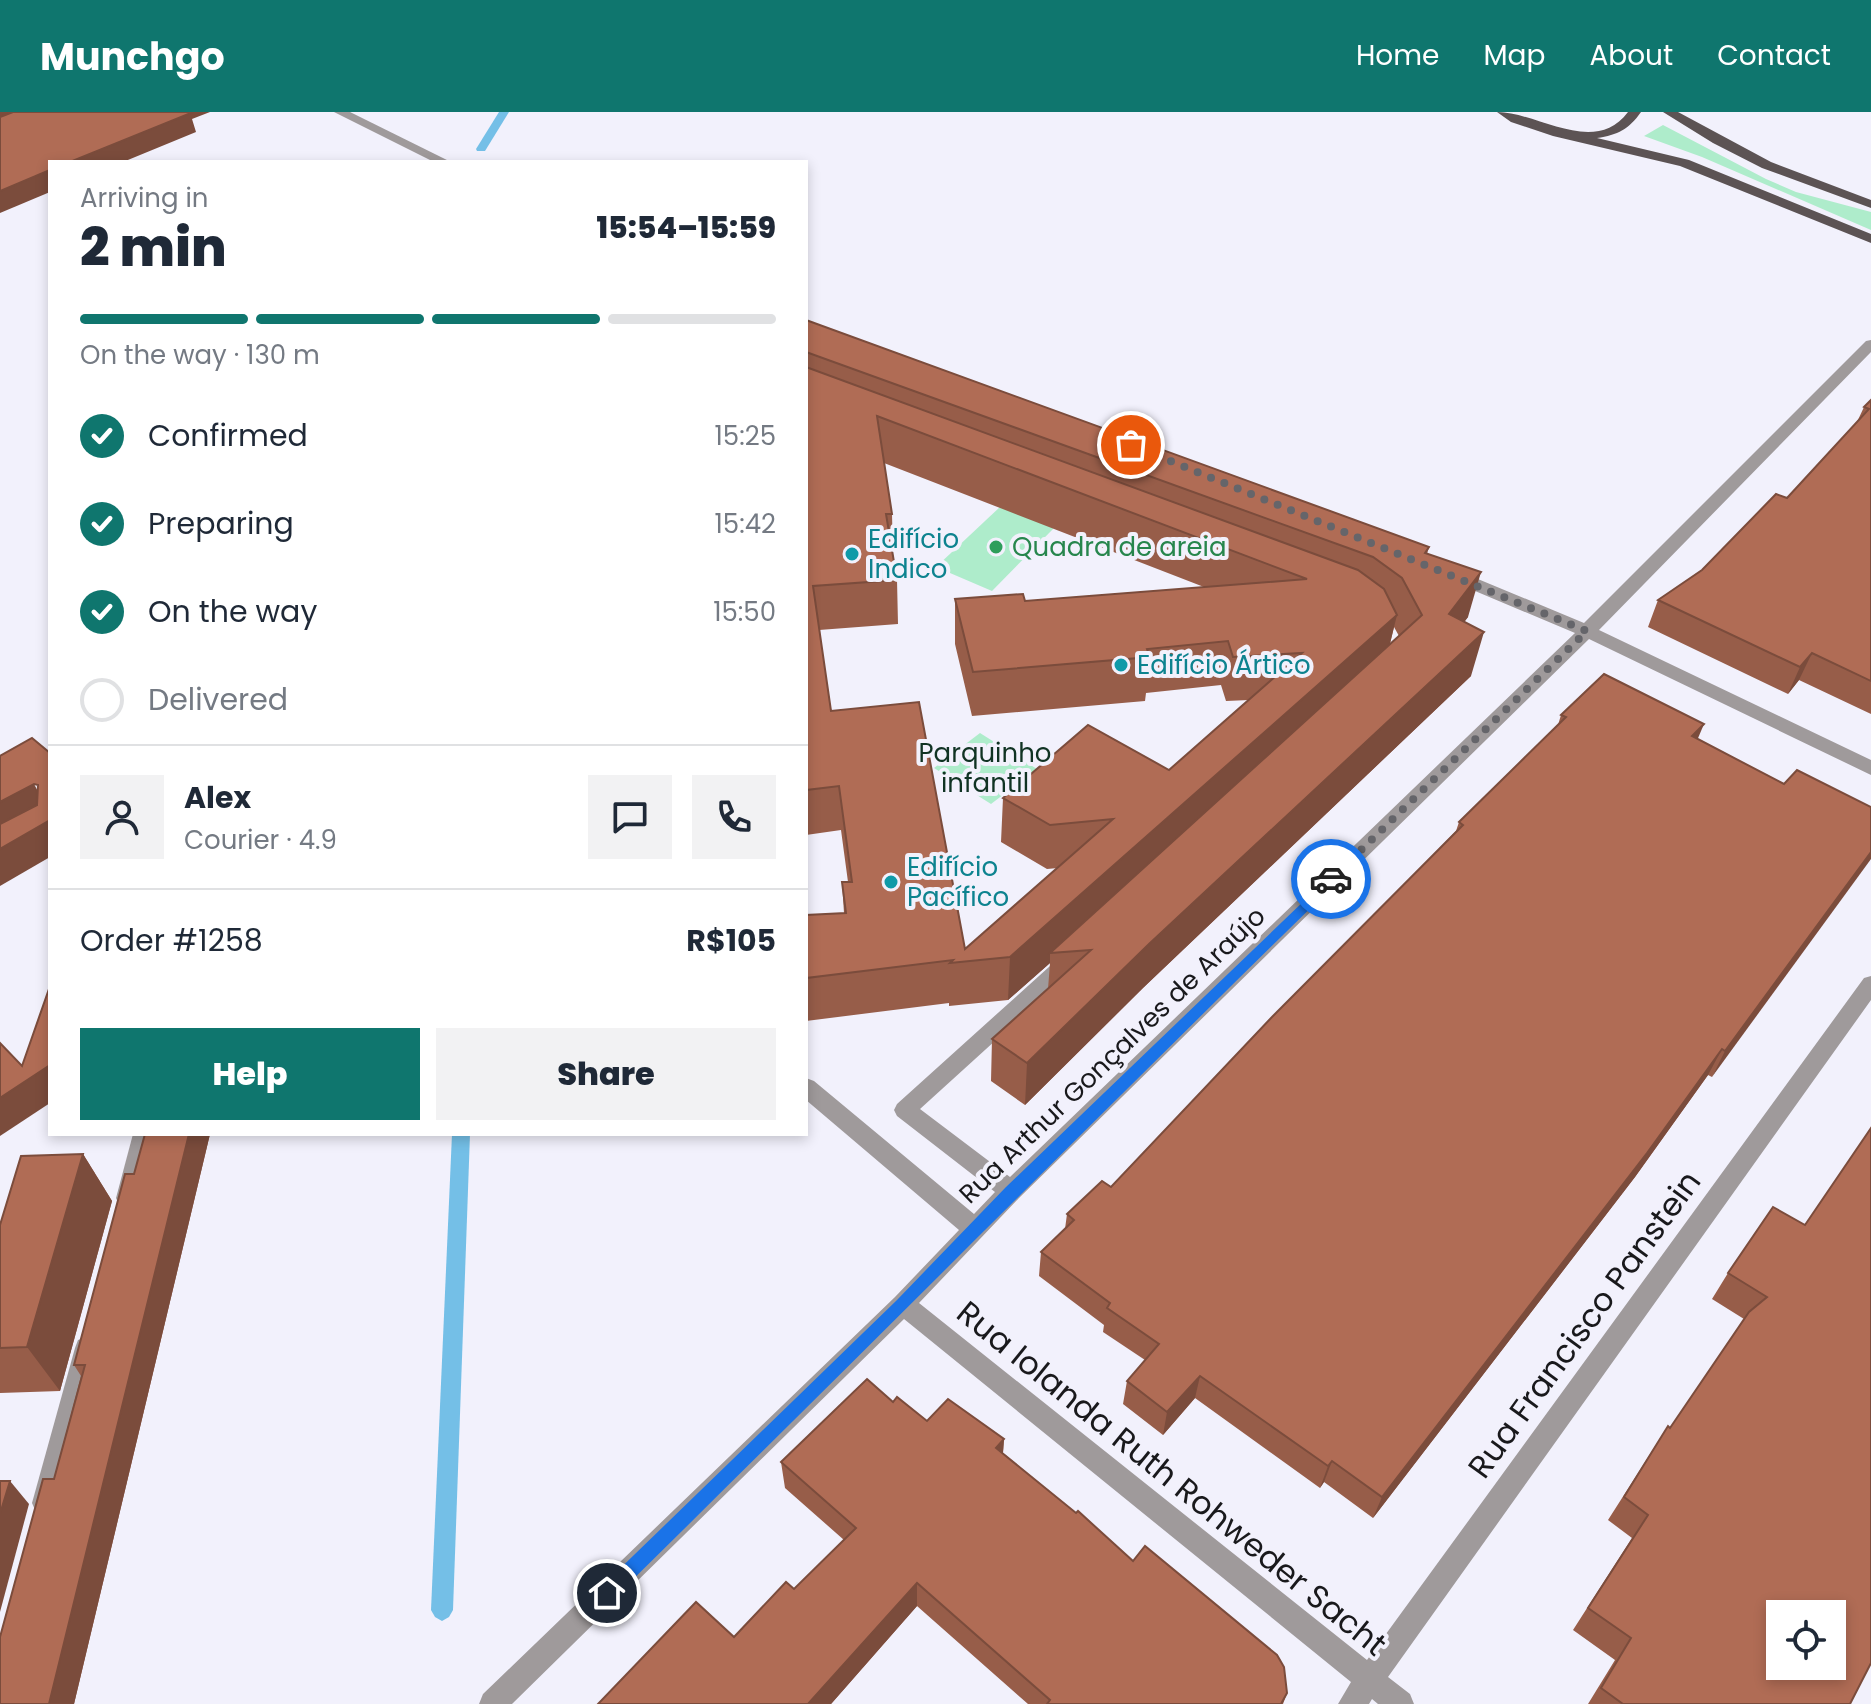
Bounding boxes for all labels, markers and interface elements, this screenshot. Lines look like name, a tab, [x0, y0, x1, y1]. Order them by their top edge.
text: Munchgo	[40, 30, 225, 83]
text: Home	[1356, 36, 1439, 75]
text: Map	[1483, 36, 1545, 75]
text: About	[1589, 36, 1673, 75]
text: Contact	[1717, 36, 1831, 75]
text: Arriving in	[80, 180, 209, 216]
text: 15:54–15:59	[596, 206, 776, 249]
text: 2 min	[80, 211, 227, 284]
text: On the way · 130 m	[80, 337, 320, 373]
pin	[1097, 411, 1165, 479]
icon: check	[80, 414, 124, 458]
text: Confirmed	[148, 414, 308, 457]
text: 15:25	[715, 418, 776, 454]
icon: bag	[1109, 423, 1153, 467]
icon: check	[80, 502, 124, 546]
text: Preparing	[148, 502, 294, 545]
text: 15:42	[715, 506, 776, 542]
place label: Edifício Indico	[868, 521, 959, 587]
place label: Quadra de areia	[1012, 529, 1227, 565]
marker: Quadra de areia	[987, 538, 1005, 556]
marker: Edifício Indico	[843, 545, 861, 563]
icon: check	[80, 590, 124, 634]
text: On the way	[148, 590, 317, 633]
text: 15:50	[713, 594, 776, 630]
place label: Edifício Ártico	[1137, 647, 1311, 683]
marker: Edifício Ártico	[1112, 656, 1130, 674]
text: Delivered	[148, 678, 288, 721]
park label: Parquinho infantil	[919, 735, 1051, 801]
button: person	[80, 775, 164, 859]
button: chat	[588, 775, 672, 859]
button: phone	[692, 775, 776, 859]
text: Alex	[184, 776, 251, 819]
text: Courier · 4.9	[184, 822, 337, 858]
courier	[1291, 839, 1371, 919]
place label: Edifício Pacífico	[907, 849, 1009, 915]
icon: car	[1309, 857, 1353, 901]
marker: Edifício Pacífico	[882, 873, 900, 891]
street label: Rua Arthur Gonçalves de Araújo	[951, 899, 1273, 1211]
text: Order #1258	[80, 919, 263, 962]
text: R$105	[686, 919, 776, 962]
button: Help	[80, 1028, 420, 1120]
button: Share	[436, 1028, 776, 1120]
street label: Rua Francisco Panstein	[1457, 1161, 1711, 1487]
street label: Rua Iolanda Ruth Rohweder Sacht	[948, 1290, 1396, 1666]
pin	[573, 1559, 641, 1627]
icon: home	[585, 1571, 629, 1615]
map controls	[1766, 1600, 1846, 1680]
button: locate	[1766, 1600, 1846, 1680]

